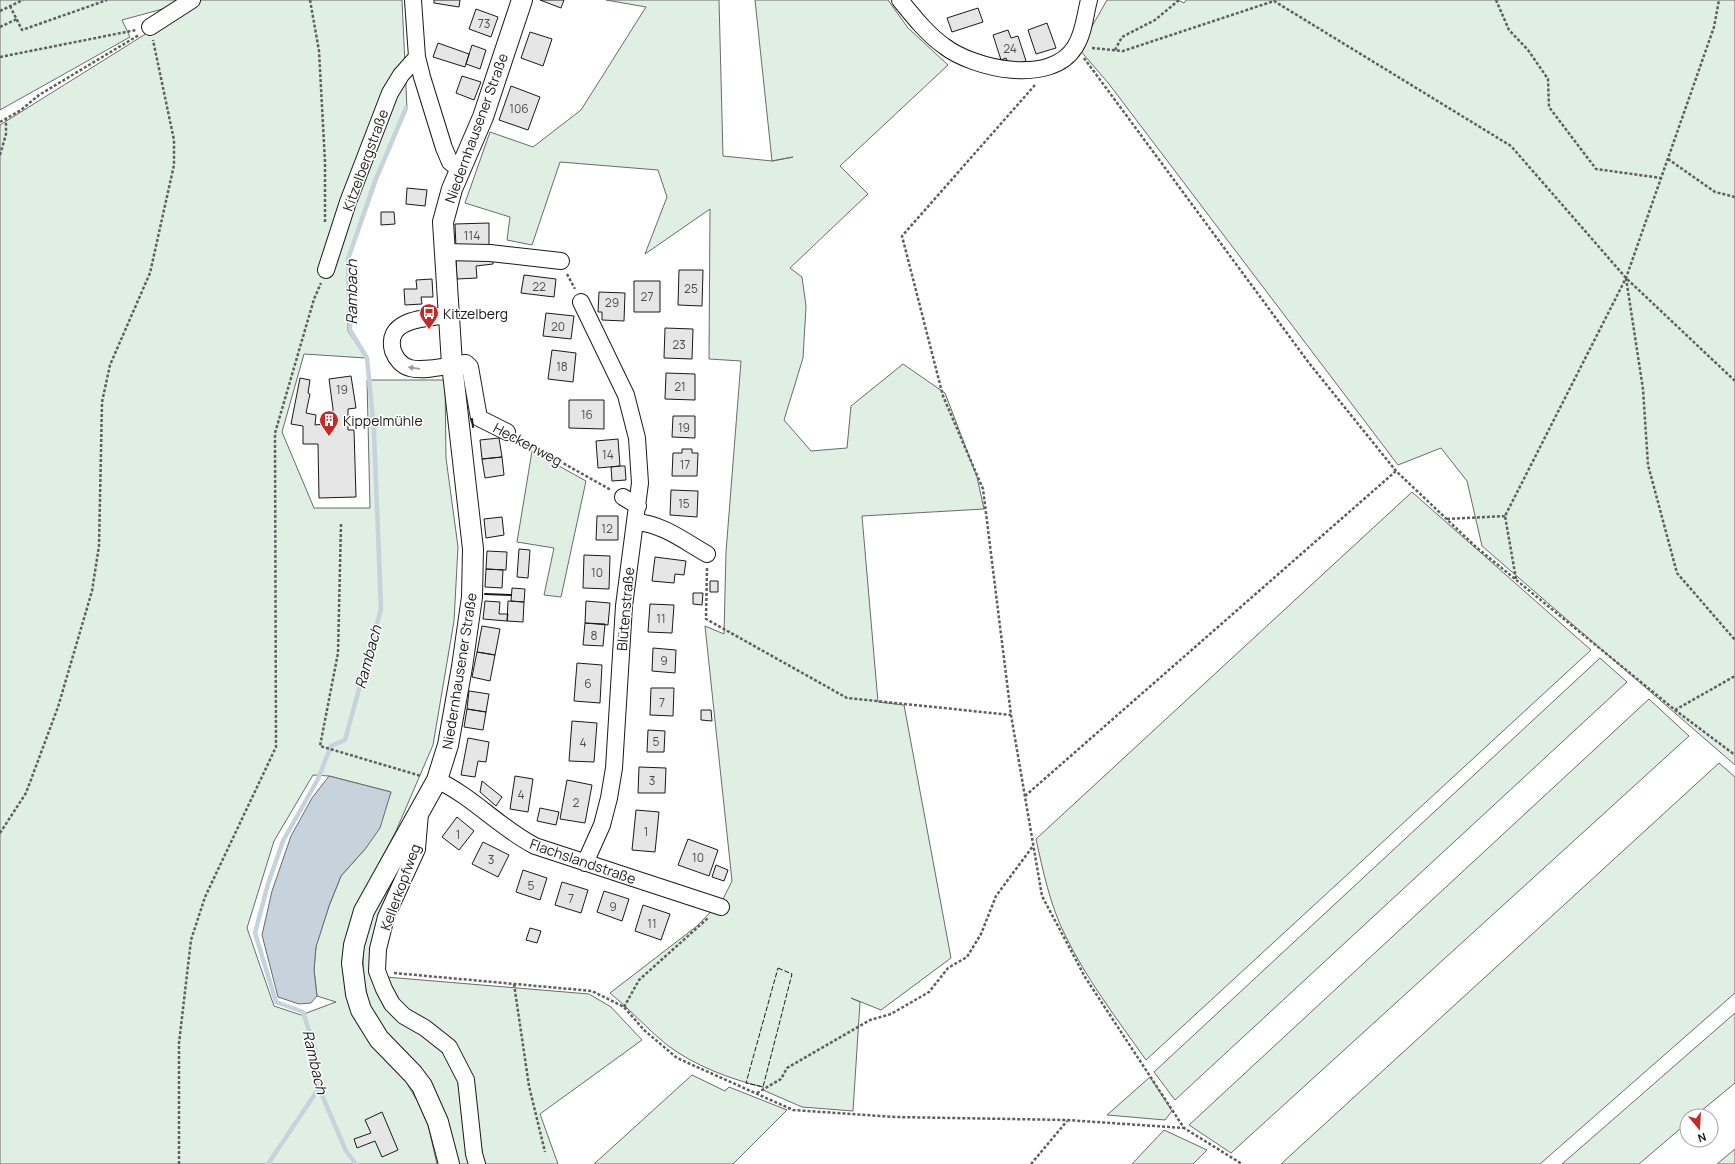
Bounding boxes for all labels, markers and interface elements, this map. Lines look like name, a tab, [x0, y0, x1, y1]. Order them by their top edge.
house number: 73	[478, 15, 490, 32]
house number: 24	[1003, 40, 1017, 57]
street label: Niedernhausener Straße	[440, 50, 512, 206]
house number: 106	[509, 100, 529, 117]
street label: Kitzelbergstraße	[338, 106, 392, 214]
house number: 114	[464, 227, 480, 244]
water label: Rambach	[341, 258, 362, 324]
house number: 22	[532, 278, 546, 295]
house number: 25	[684, 280, 698, 297]
house number: 27	[641, 288, 653, 305]
house number: 29	[605, 294, 619, 311]
bus stop icon: Kitzelberg	[418, 302, 440, 330]
place label: Kitzelberg	[443, 304, 508, 323]
house number: 20	[551, 318, 565, 335]
house number: 23	[672, 336, 686, 353]
house number: 18	[556, 358, 568, 375]
one-way arrow	[407, 365, 420, 371]
house number: 21	[674, 378, 686, 395]
house number: 19	[336, 381, 348, 398]
house number: 16	[581, 406, 593, 423]
building icon: Kippelmühle	[318, 409, 340, 437]
place label: Kippelmühle	[343, 411, 423, 430]
street label: Heckenweg	[490, 418, 566, 470]
house number: 19	[678, 419, 690, 436]
house number: 14	[602, 446, 614, 463]
house number: 17	[680, 456, 690, 473]
house number: 15	[678, 495, 690, 512]
house number: 12	[601, 520, 613, 537]
house number: 10	[591, 564, 603, 581]
street label: Blütenstraße	[612, 566, 638, 652]
street label: Niedernhausener Straße	[437, 591, 481, 751]
house number: 11	[656, 610, 666, 627]
water label: Rambach	[349, 622, 387, 691]
house number: 8	[591, 627, 598, 644]
house number: 9	[660, 652, 668, 669]
house number: 6	[584, 675, 592, 692]
house number: 7	[659, 694, 665, 711]
house number: 5	[653, 733, 660, 750]
house number: 4	[579, 734, 587, 751]
house number: 3	[649, 772, 655, 789]
house number: 4	[517, 786, 525, 803]
house number: 2	[573, 794, 580, 811]
house number: 1	[644, 823, 648, 840]
house number: 1	[456, 826, 460, 843]
street label: Flachslandstraße	[527, 834, 639, 888]
street label: Kellerkopfweg	[376, 841, 424, 933]
house number: 10	[692, 849, 704, 866]
house number: 3	[488, 851, 494, 868]
house number: 5	[528, 877, 535, 894]
house number: 7	[568, 890, 574, 907]
house number: 9	[609, 898, 617, 915]
house number: 11	[647, 915, 657, 932]
water label: Rambach	[297, 1028, 333, 1097]
north arrow	[1679, 1108, 1719, 1148]
text: N	[1696, 1130, 1708, 1146]

